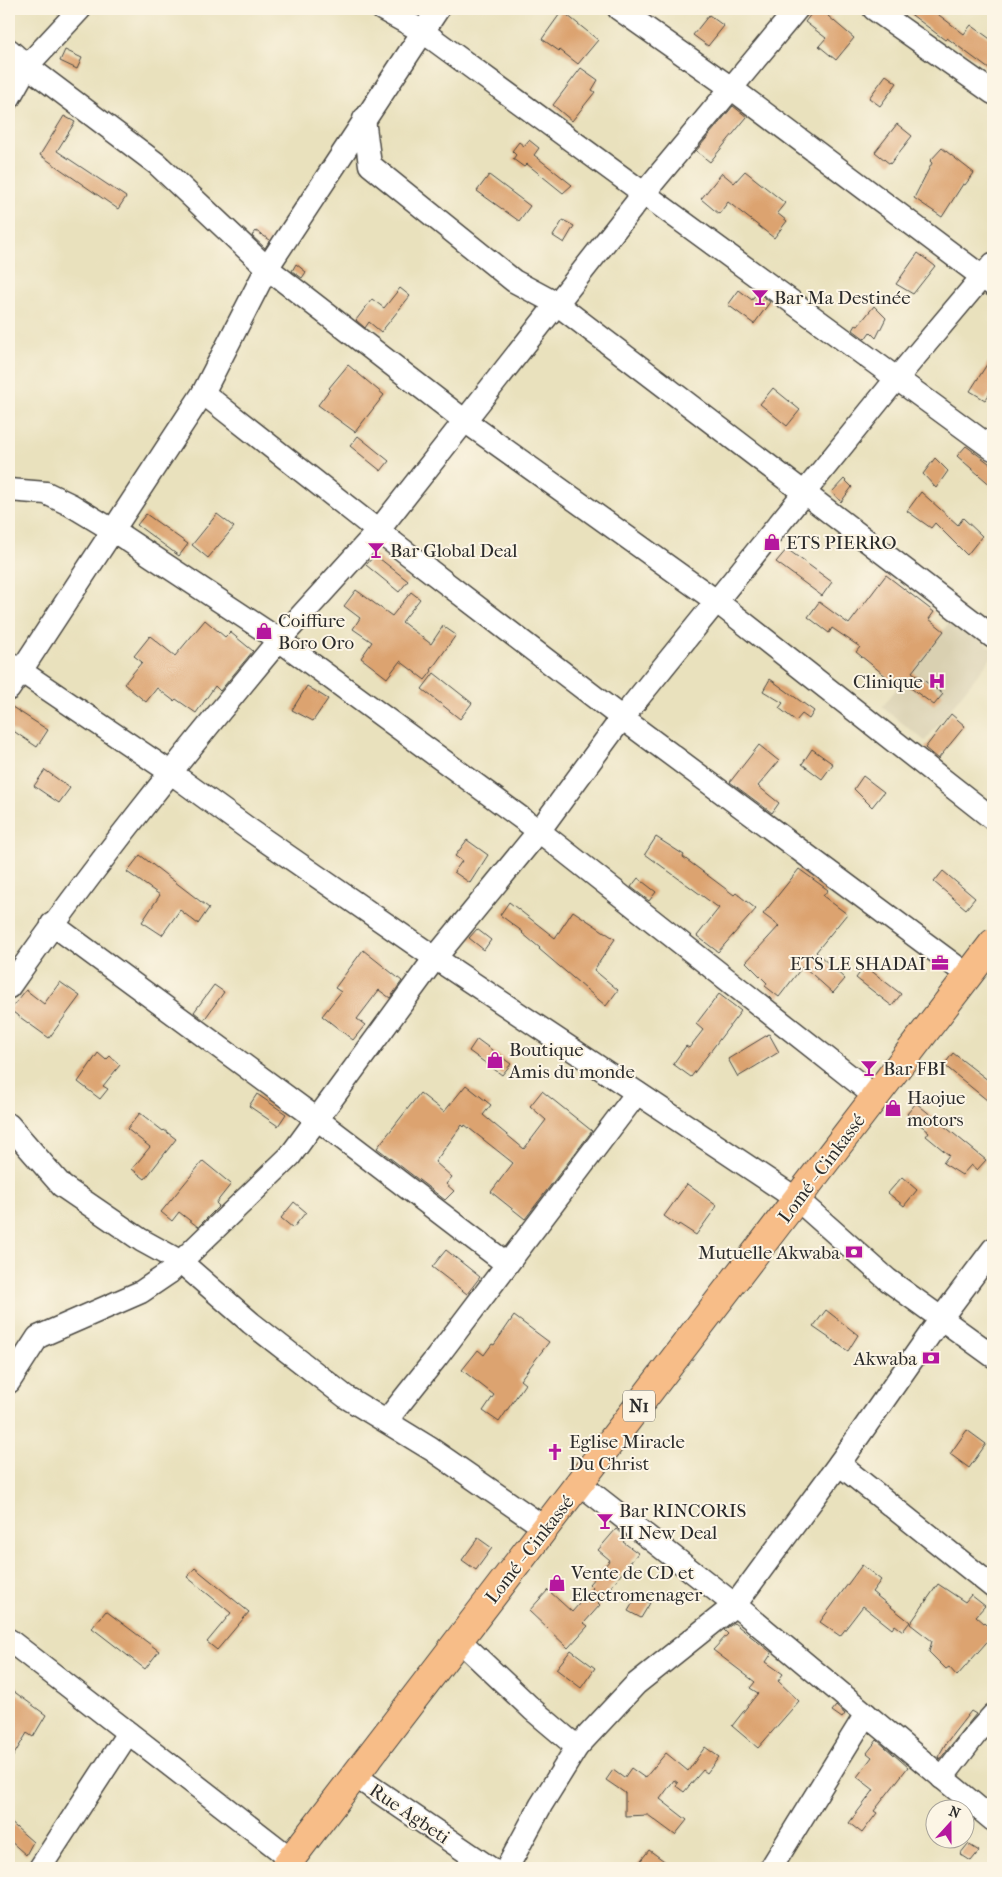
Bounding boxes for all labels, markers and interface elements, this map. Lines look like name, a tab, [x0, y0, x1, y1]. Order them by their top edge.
bar icon: Bar Ma Destinée	[750, 287, 770, 307]
place label: Bar Ma Destinée	[774, 287, 911, 309]
shop icon: ETS PIERRO	[762, 532, 782, 552]
place label: ETS PIERRO	[786, 532, 897, 554]
bar icon: Bar Global Deal	[366, 540, 386, 560]
place label: Bar Global Deal	[390, 540, 517, 562]
place label: Coiffure Boro Oro	[278, 610, 355, 654]
shop icon: Coiffure Boro Oro	[254, 621, 274, 641]
place label: Clinique	[853, 671, 923, 693]
hospital icon: Clinique	[927, 671, 947, 691]
place label: ETS LE SHADAI	[790, 953, 926, 975]
office icon: ETS LE SHADAI	[930, 953, 950, 973]
place label: Boutique Amis du monde	[508, 1039, 635, 1083]
shop icon: Boutique Amis du monde	[485, 1050, 505, 1070]
bar icon: Bar FBI	[859, 1058, 879, 1078]
place label: Bar FBI	[883, 1058, 946, 1080]
place label: Haojue motors	[907, 1087, 965, 1131]
shop icon: Haojue motors	[883, 1098, 903, 1118]
street label: Lomé - Cinkassé	[774, 1110, 870, 1227]
place label: Mutuelle Akwaba	[698, 1242, 840, 1264]
bank icon: Mutuelle Akwaba	[844, 1242, 864, 1262]
place label: Akwaba	[852, 1348, 917, 1370]
bank icon: Akwaba	[921, 1348, 941, 1368]
road number: N1	[623, 1390, 655, 1422]
place label: Eglise Miracle Du Christ	[569, 1431, 685, 1475]
church icon: Eglise Miracle Du Christ	[545, 1442, 565, 1462]
street label: Lomé - Cinkassé	[481, 1491, 579, 1608]
place label: Bar RINCORIS II New Deal	[619, 1500, 747, 1544]
bar icon: Bar RINCORIS II New Deal	[595, 1511, 615, 1531]
place label: Vente de CD et Electromenager	[570, 1562, 703, 1606]
shop icon: Vente de CD et Electromenager	[547, 1573, 567, 1593]
street label: Rue Agbeti	[365, 1779, 454, 1849]
north arrow	[924, 1800, 974, 1850]
text: N	[946, 1802, 963, 1822]

